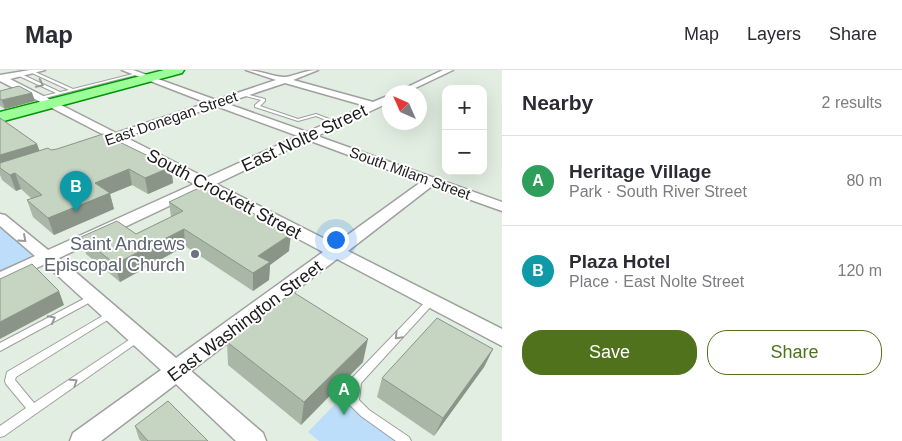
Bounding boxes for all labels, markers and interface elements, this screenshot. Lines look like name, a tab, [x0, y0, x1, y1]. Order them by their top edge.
text: Map	[25, 21, 73, 48]
text: Map	[684, 24, 719, 44]
text: Layers	[747, 24, 801, 44]
text: Share	[829, 24, 877, 44]
one-way arrow	[35, 78, 44, 88]
north arrow	[382, 85, 427, 130]
map controls	[442, 85, 487, 175]
button: +	[442, 85, 487, 130]
street label: East Donegan Street	[102, 87, 240, 149]
text: Nearby	[522, 91, 593, 114]
text: 2 results	[822, 94, 882, 111]
street label: East Nolte Street	[238, 100, 370, 176]
button: −	[442, 130, 487, 175]
street label: South Milam Street	[347, 143, 474, 203]
street label: South Crockett Street	[143, 145, 305, 243]
text: Heritage Village	[569, 161, 711, 182]
pin: B	[60, 171, 92, 212]
text: A	[532, 172, 544, 189]
text: 80 m	[846, 172, 882, 189]
text: Park · South River Street	[569, 183, 747, 200]
your location	[323, 227, 349, 253]
one-way arrow	[17, 233, 26, 242]
place label: Saint Andrews Episcopal Church	[44, 234, 185, 275]
marker: Saint Andrews Episcopal Church	[189, 248, 201, 260]
text: Plaza Hotel	[569, 251, 670, 272]
street label: East Washington Street	[164, 256, 326, 386]
text: B	[532, 262, 544, 279]
text: 120 m	[838, 262, 882, 279]
text: Place · East Nolte Street	[569, 273, 744, 290]
one-way arrow	[47, 315, 56, 325]
button: Save	[522, 330, 697, 375]
button: Share	[707, 330, 882, 375]
one-way arrow	[395, 331, 404, 340]
pin: A	[328, 374, 360, 415]
one-way arrow	[68, 379, 77, 388]

